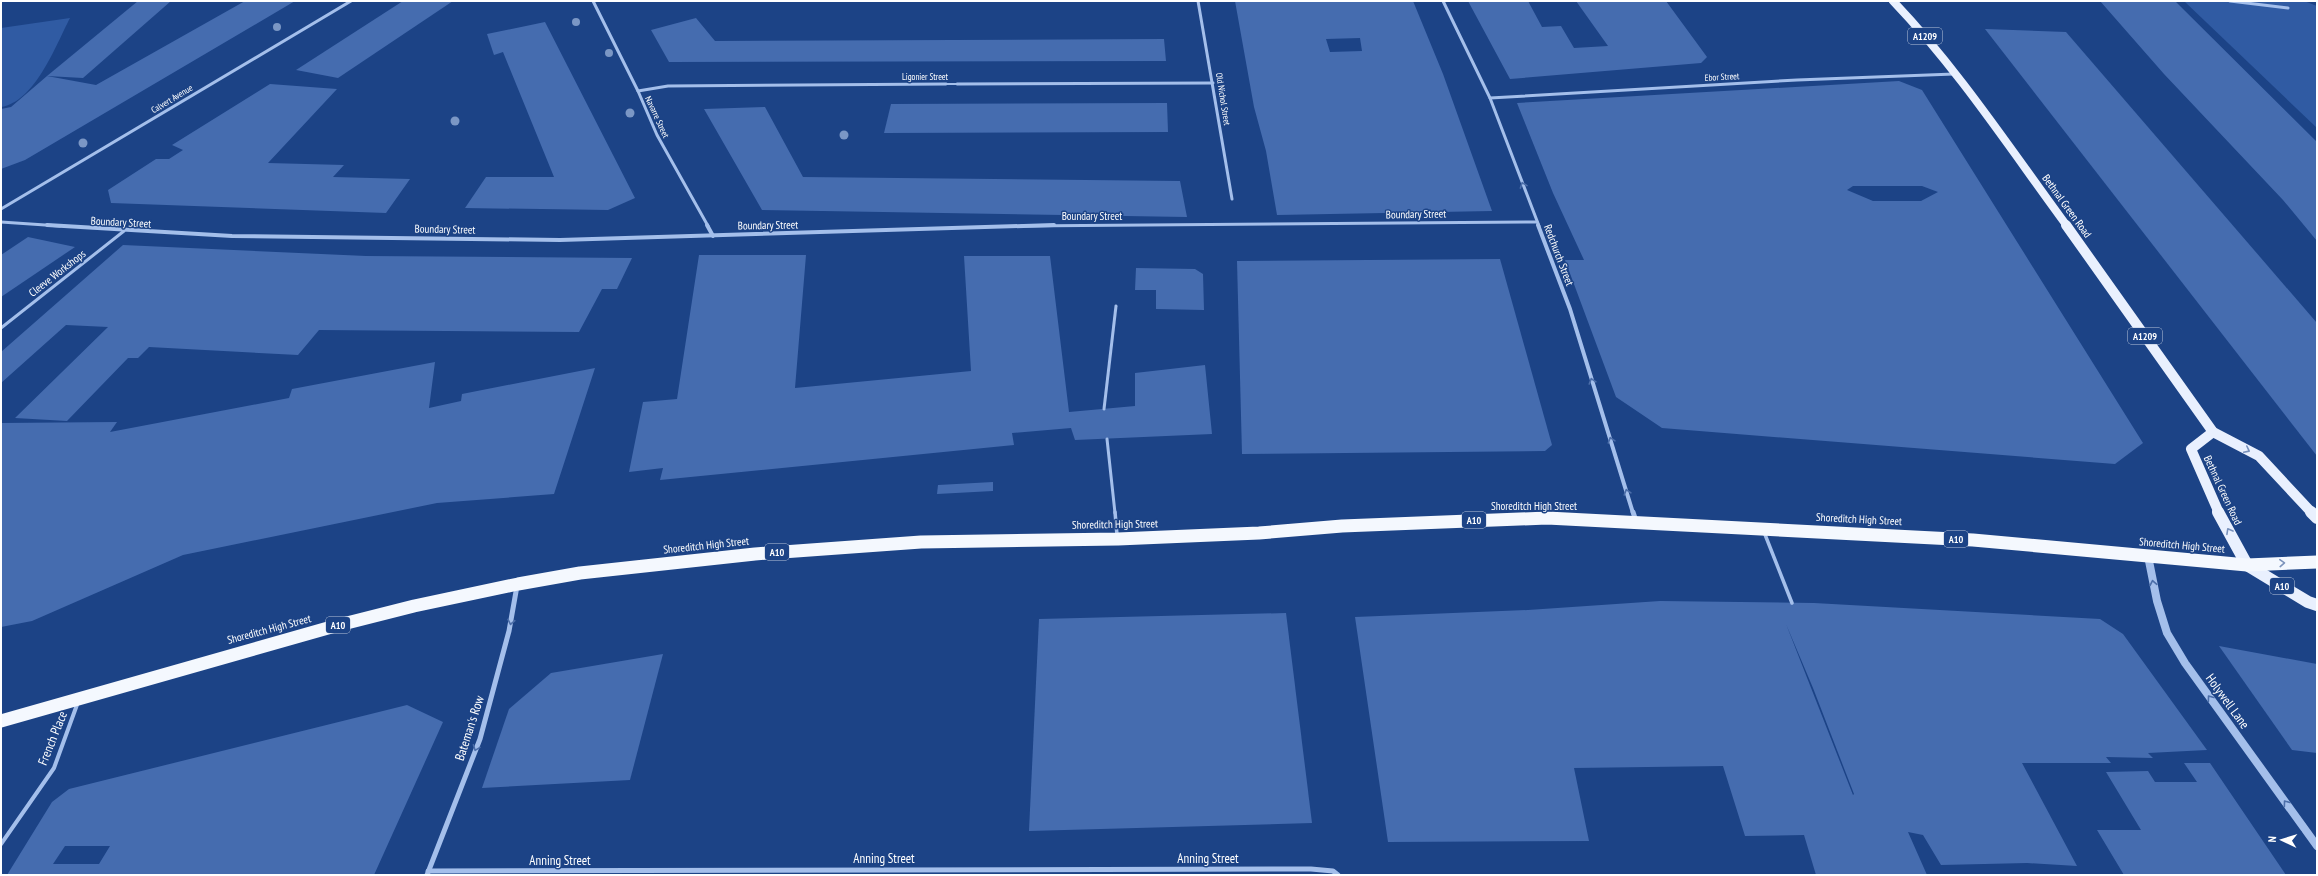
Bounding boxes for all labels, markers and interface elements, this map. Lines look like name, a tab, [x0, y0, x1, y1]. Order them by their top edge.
road number: A1209	[1908, 28, 1942, 44]
street label: Ebor Street	[1704, 70, 1740, 83]
street label: Ligonier Street	[902, 71, 949, 82]
street label: Old Nichol Street	[1214, 72, 1233, 127]
street label: Calvert Avenue	[149, 82, 195, 115]
street label: Navarre Street	[643, 94, 672, 140]
street label: Bethnal Green Road	[2039, 172, 2095, 241]
one-way arrow	[1520, 182, 1528, 189]
street label: Boundary Street	[1386, 206, 1446, 222]
street label: Boundary Street	[1062, 209, 1122, 223]
street label: Boundary Street	[90, 213, 152, 231]
street label: Boundary Street	[738, 217, 798, 233]
street label: Boundary Street	[415, 221, 475, 237]
street label: Redchurch Street	[1541, 222, 1577, 288]
street label: Cleeve Workshops	[26, 246, 88, 300]
road number: A1209	[2128, 328, 2162, 344]
one-way arrow	[1588, 377, 1597, 384]
one-way arrow	[1607, 436, 1616, 443]
one-way arrow	[2243, 445, 2250, 453]
street label: Bethnal Green Road	[2201, 453, 2245, 527]
one-way arrow	[1624, 489, 1632, 496]
street label: Shoreditch High Street	[1491, 499, 1577, 513]
street label: Shoreditch High Street	[1816, 510, 1902, 528]
road number: A10	[1462, 512, 1486, 528]
street label: Shoreditch High Street	[1072, 516, 1158, 532]
one-way arrow	[2226, 528, 2233, 535]
road number: A10	[1944, 531, 1968, 547]
street label: Shoreditch High Street	[662, 534, 750, 556]
street label: Shoreditch High Street	[2139, 534, 2225, 556]
road number: A10	[765, 544, 789, 560]
one-way arrow	[2279, 559, 2285, 568]
road number: A10	[2270, 578, 2294, 594]
one-way arrow	[2149, 580, 2158, 586]
street label: Shoreditch High Street	[226, 611, 312, 647]
road number: A10	[326, 617, 350, 633]
one-way arrow	[507, 619, 515, 625]
street label: Holywell Lane	[2202, 670, 2253, 732]
street label: Bateman's Row	[451, 693, 488, 763]
one-way arrow	[2207, 695, 2215, 702]
street label: French Place	[34, 709, 71, 768]
one-way arrow	[473, 744, 481, 751]
one-way arrow	[2284, 801, 2291, 808]
north arrow	[2262, 820, 2302, 860]
text: N	[2265, 836, 2279, 843]
street label: Anning Street	[853, 850, 915, 867]
street label: Anning Street	[1177, 850, 1239, 867]
street label: Anning Street	[529, 852, 591, 869]

